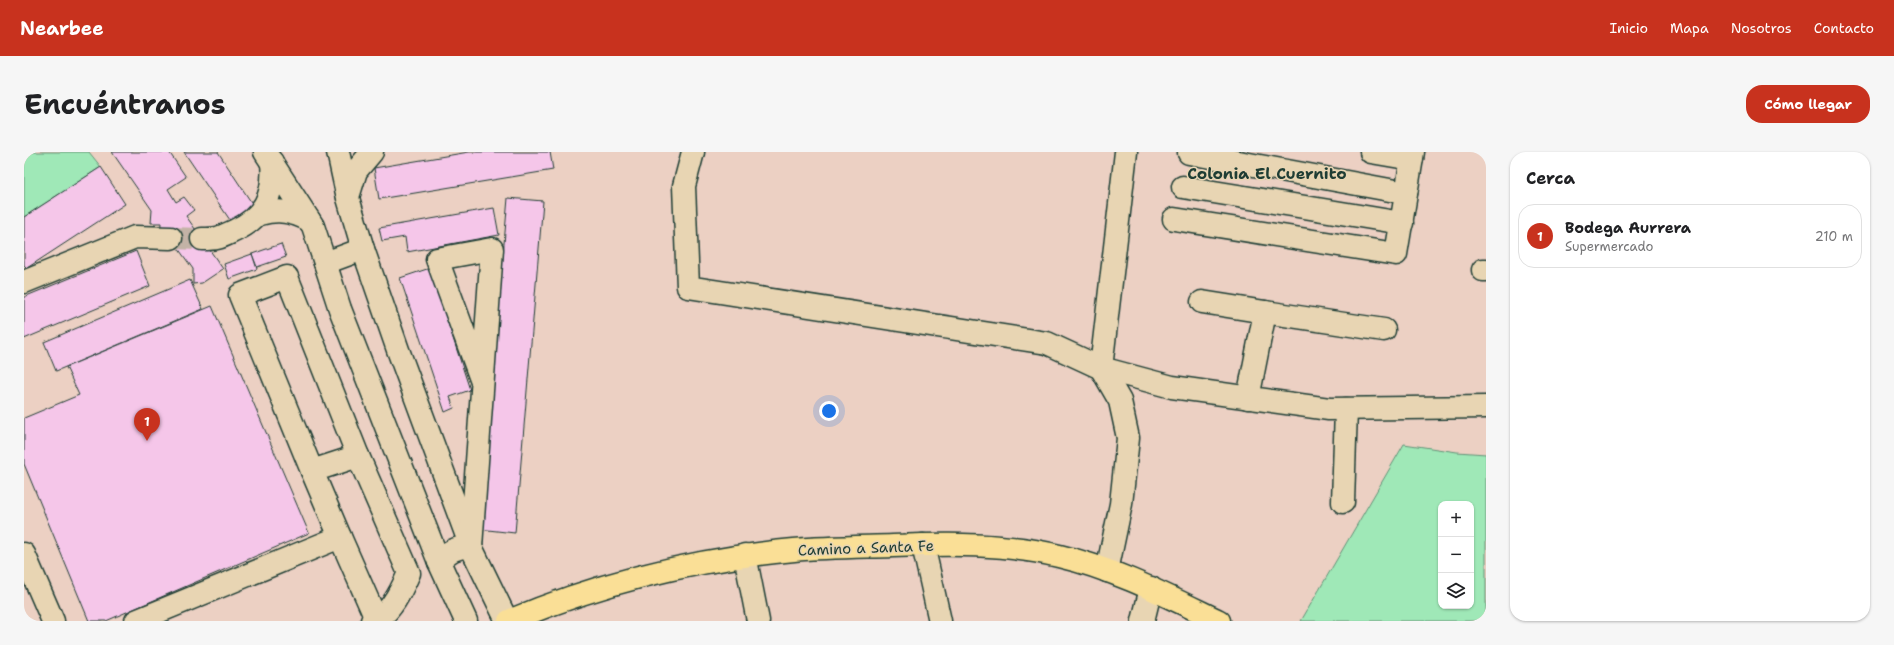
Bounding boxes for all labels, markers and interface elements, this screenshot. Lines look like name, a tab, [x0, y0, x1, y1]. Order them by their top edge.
text: Nearbee	[20, 16, 104, 41]
text: Inicio	[1610, 19, 1648, 37]
text: Mapa	[1670, 19, 1709, 37]
text: Nosotros	[1731, 19, 1792, 37]
text: Contacto	[1814, 19, 1874, 37]
text: Encuéntranos	[24, 85, 226, 123]
button: Cómo llegar	[1746, 85, 1870, 123]
district label: Colonia El Cuernito	[1187, 163, 1347, 184]
text: Cerca	[1526, 167, 1575, 189]
text: Bodega Aurrera	[1565, 218, 1691, 238]
text: 1	[1537, 228, 1543, 245]
text: 210 m	[1815, 228, 1853, 245]
text: Supermercado	[1565, 238, 1653, 255]
your location	[819, 401, 839, 421]
pin: 1	[134, 408, 160, 441]
map controls	[1438, 501, 1474, 609]
button: +	[1438, 501, 1474, 537]
street label: Camino a Santa Fe	[798, 536, 934, 560]
button: −	[1438, 537, 1474, 573]
button: layers	[1438, 573, 1474, 609]

